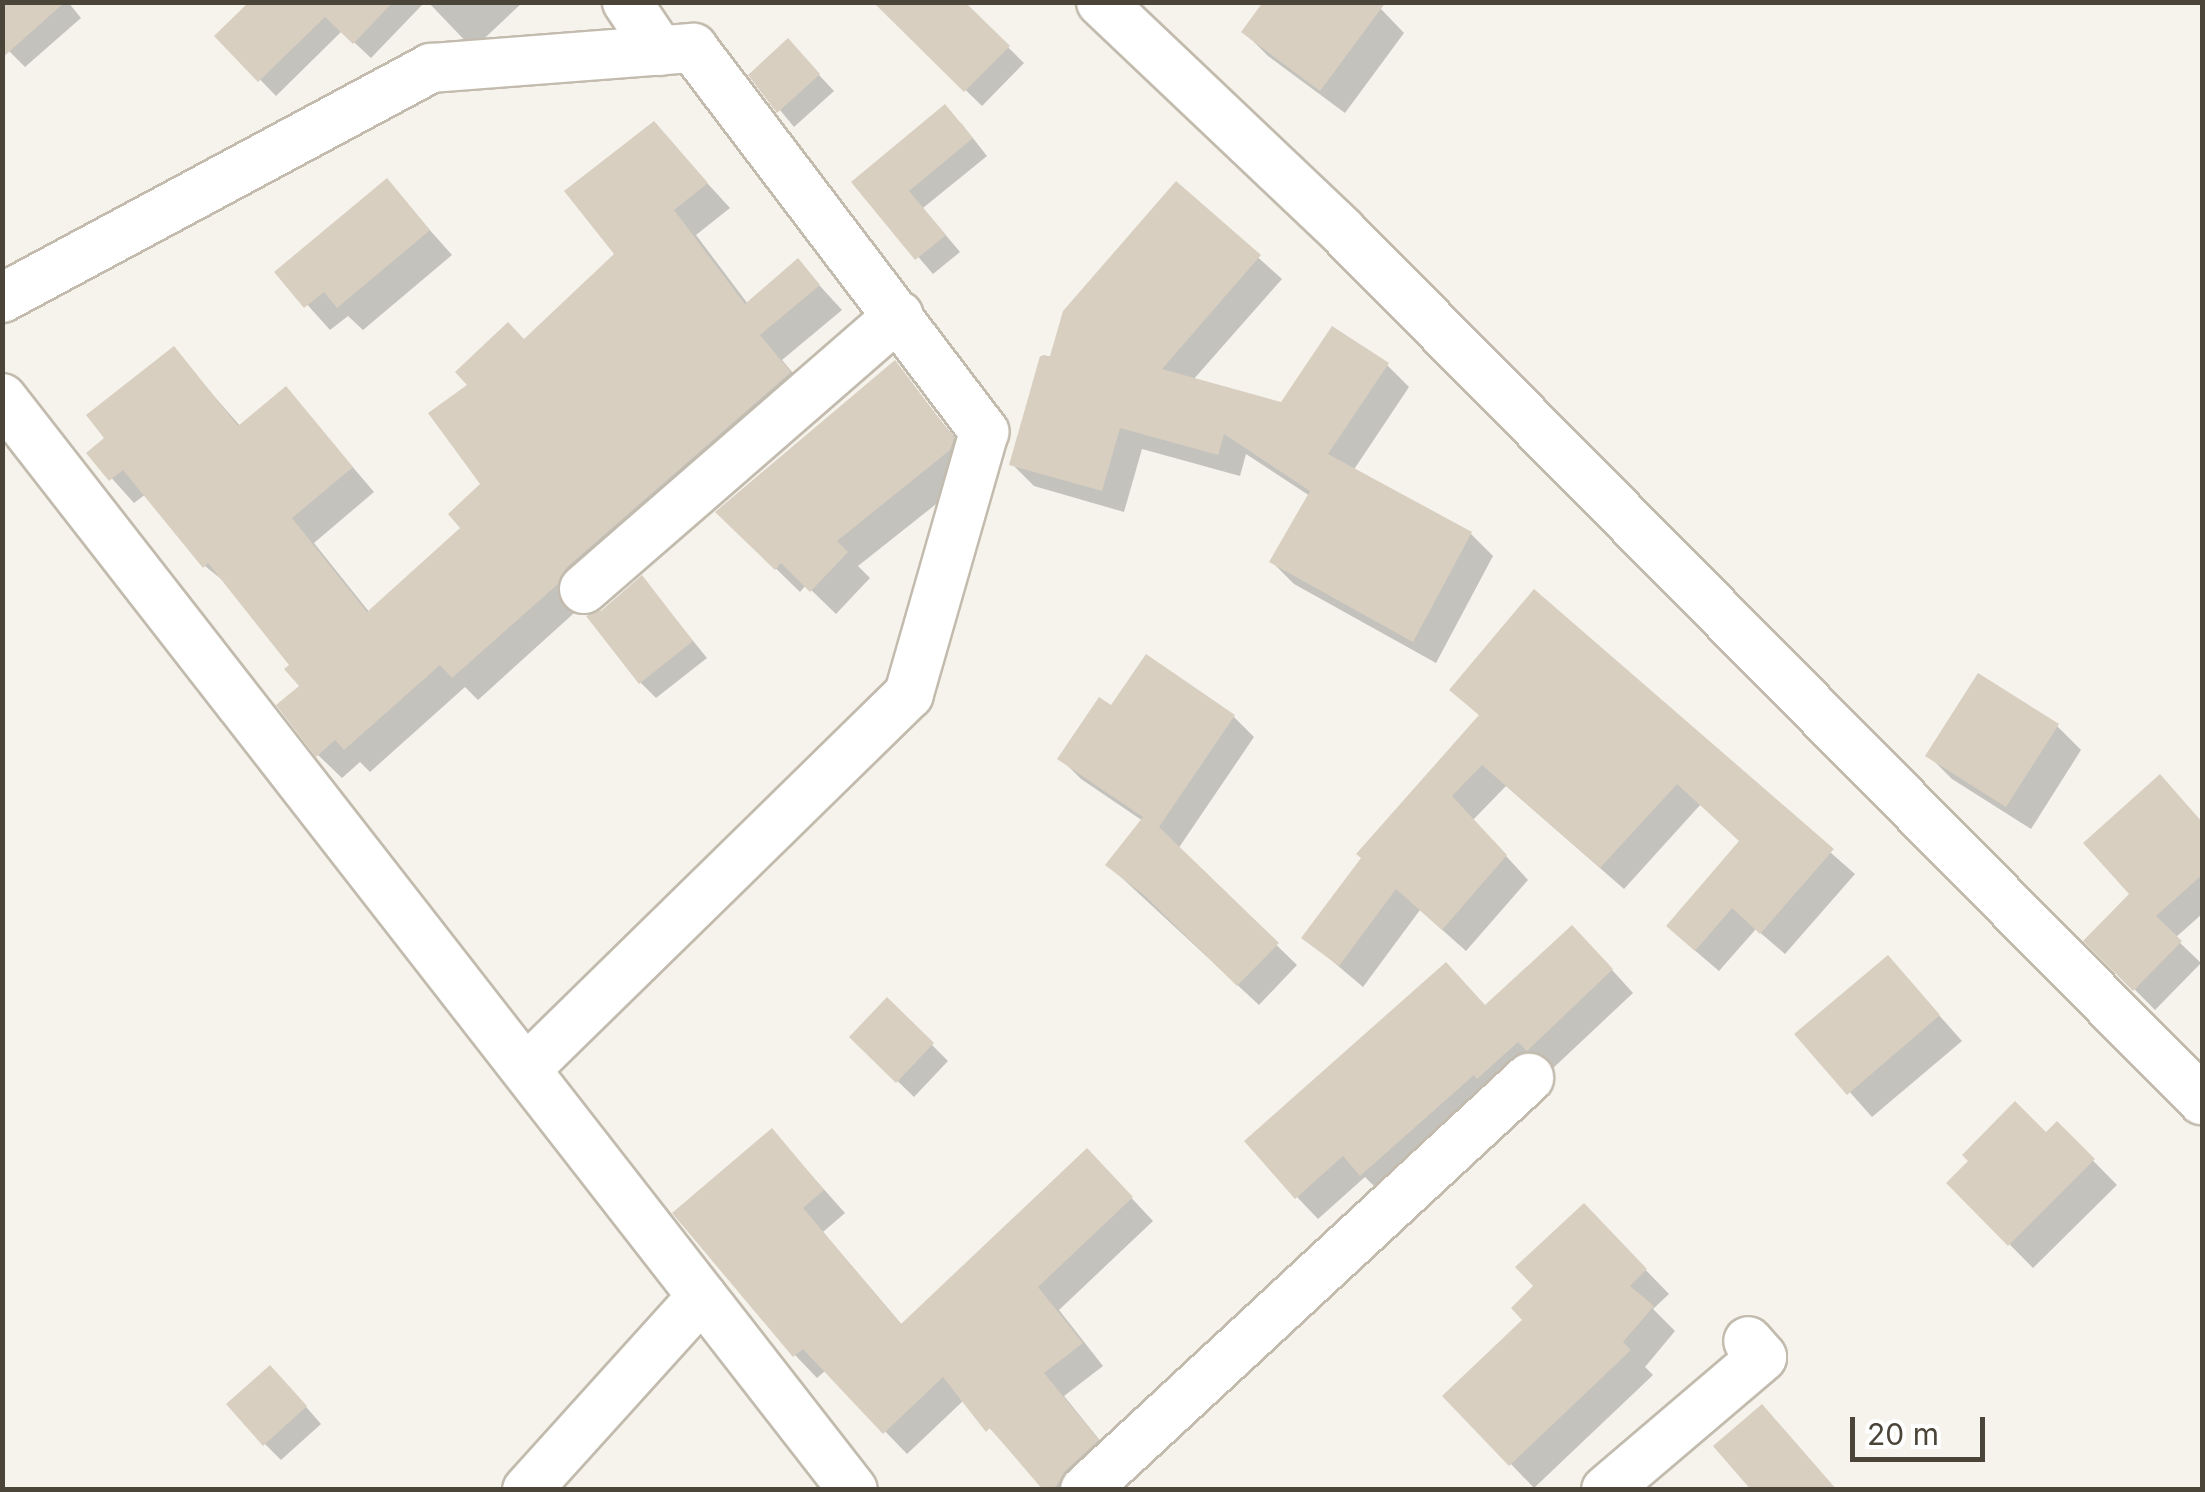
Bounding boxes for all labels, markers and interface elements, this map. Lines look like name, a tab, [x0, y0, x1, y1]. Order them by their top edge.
scale bar	[1855, 1397, 1990, 1459]
text: 20 m	[1867, 1416, 1939, 1452]

